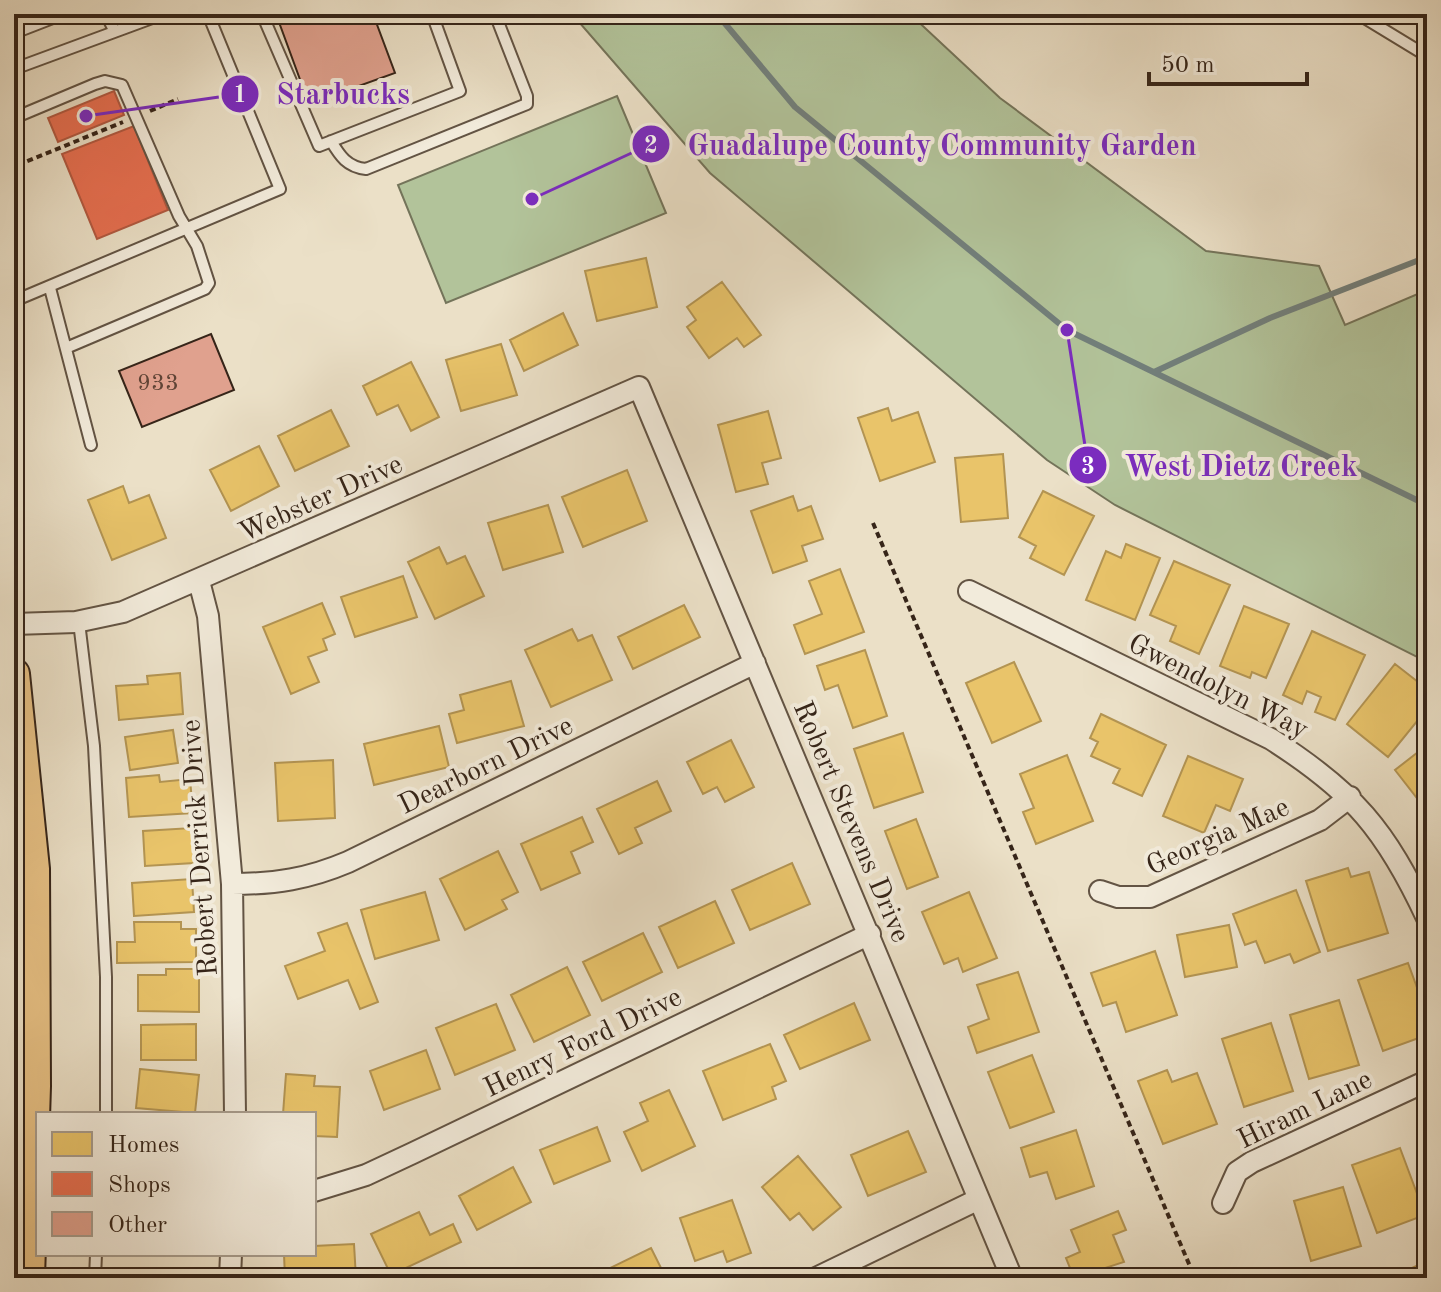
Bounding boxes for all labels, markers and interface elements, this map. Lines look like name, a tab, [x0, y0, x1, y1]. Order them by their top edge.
scale bar	[1149, 36, 1307, 86]
text: 50 m	[1161, 54, 1215, 78]
callout: Starbucks	[220, 67, 426, 121]
text: Starbucks	[276, 81, 410, 111]
text: 1	[233, 84, 247, 108]
callout: Guadalupe County Community Garden	[631, 117, 1213, 171]
text: Guadalupe County Community Garden	[687, 132, 1197, 162]
text: 2	[644, 135, 658, 159]
house number: 933	[137, 372, 179, 396]
callout: West Dietz Creek	[1068, 438, 1374, 492]
street label: Webster Drive	[235, 451, 407, 548]
text: West Dietz Creek	[1124, 453, 1358, 483]
text: 3	[1081, 456, 1095, 480]
street label: Gwendolyn Way	[1123, 630, 1312, 745]
street label: Robert Stevens Drive	[787, 697, 914, 947]
street label: Dearborn Drive	[395, 712, 578, 821]
street label: Robert Derrick Drive	[178, 718, 224, 977]
street label: Georgia Mae	[1143, 794, 1294, 882]
street label: Henry Ford Drive	[480, 984, 687, 1104]
street label: Hiram Lane	[1234, 1066, 1377, 1155]
legend	[36, 1112, 316, 1256]
text: Homes	[108, 1134, 179, 1158]
text: Shops	[108, 1174, 171, 1198]
text: Other	[108, 1214, 167, 1238]

